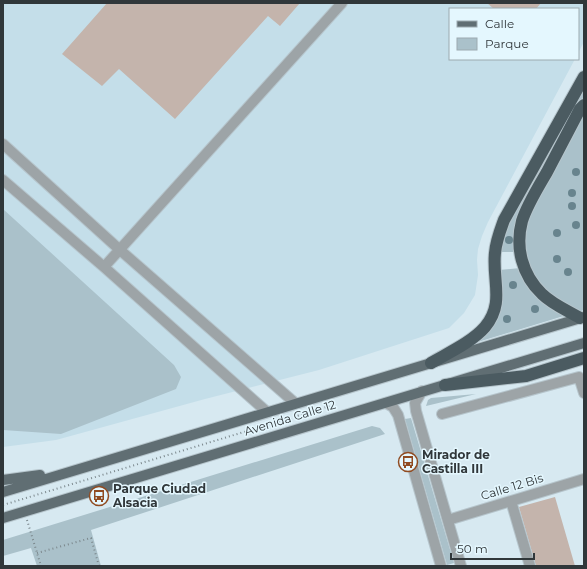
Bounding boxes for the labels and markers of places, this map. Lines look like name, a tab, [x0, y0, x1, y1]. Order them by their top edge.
place label: Mirador de Castilla III	[422, 447, 490, 476]
bus stop icon: Mirador de Castilla III	[397, 451, 419, 473]
place label: Parque Ciudad Alsacia	[112, 481, 206, 510]
bus stop icon: Parque Ciudad Alsacia	[88, 485, 110, 507]

